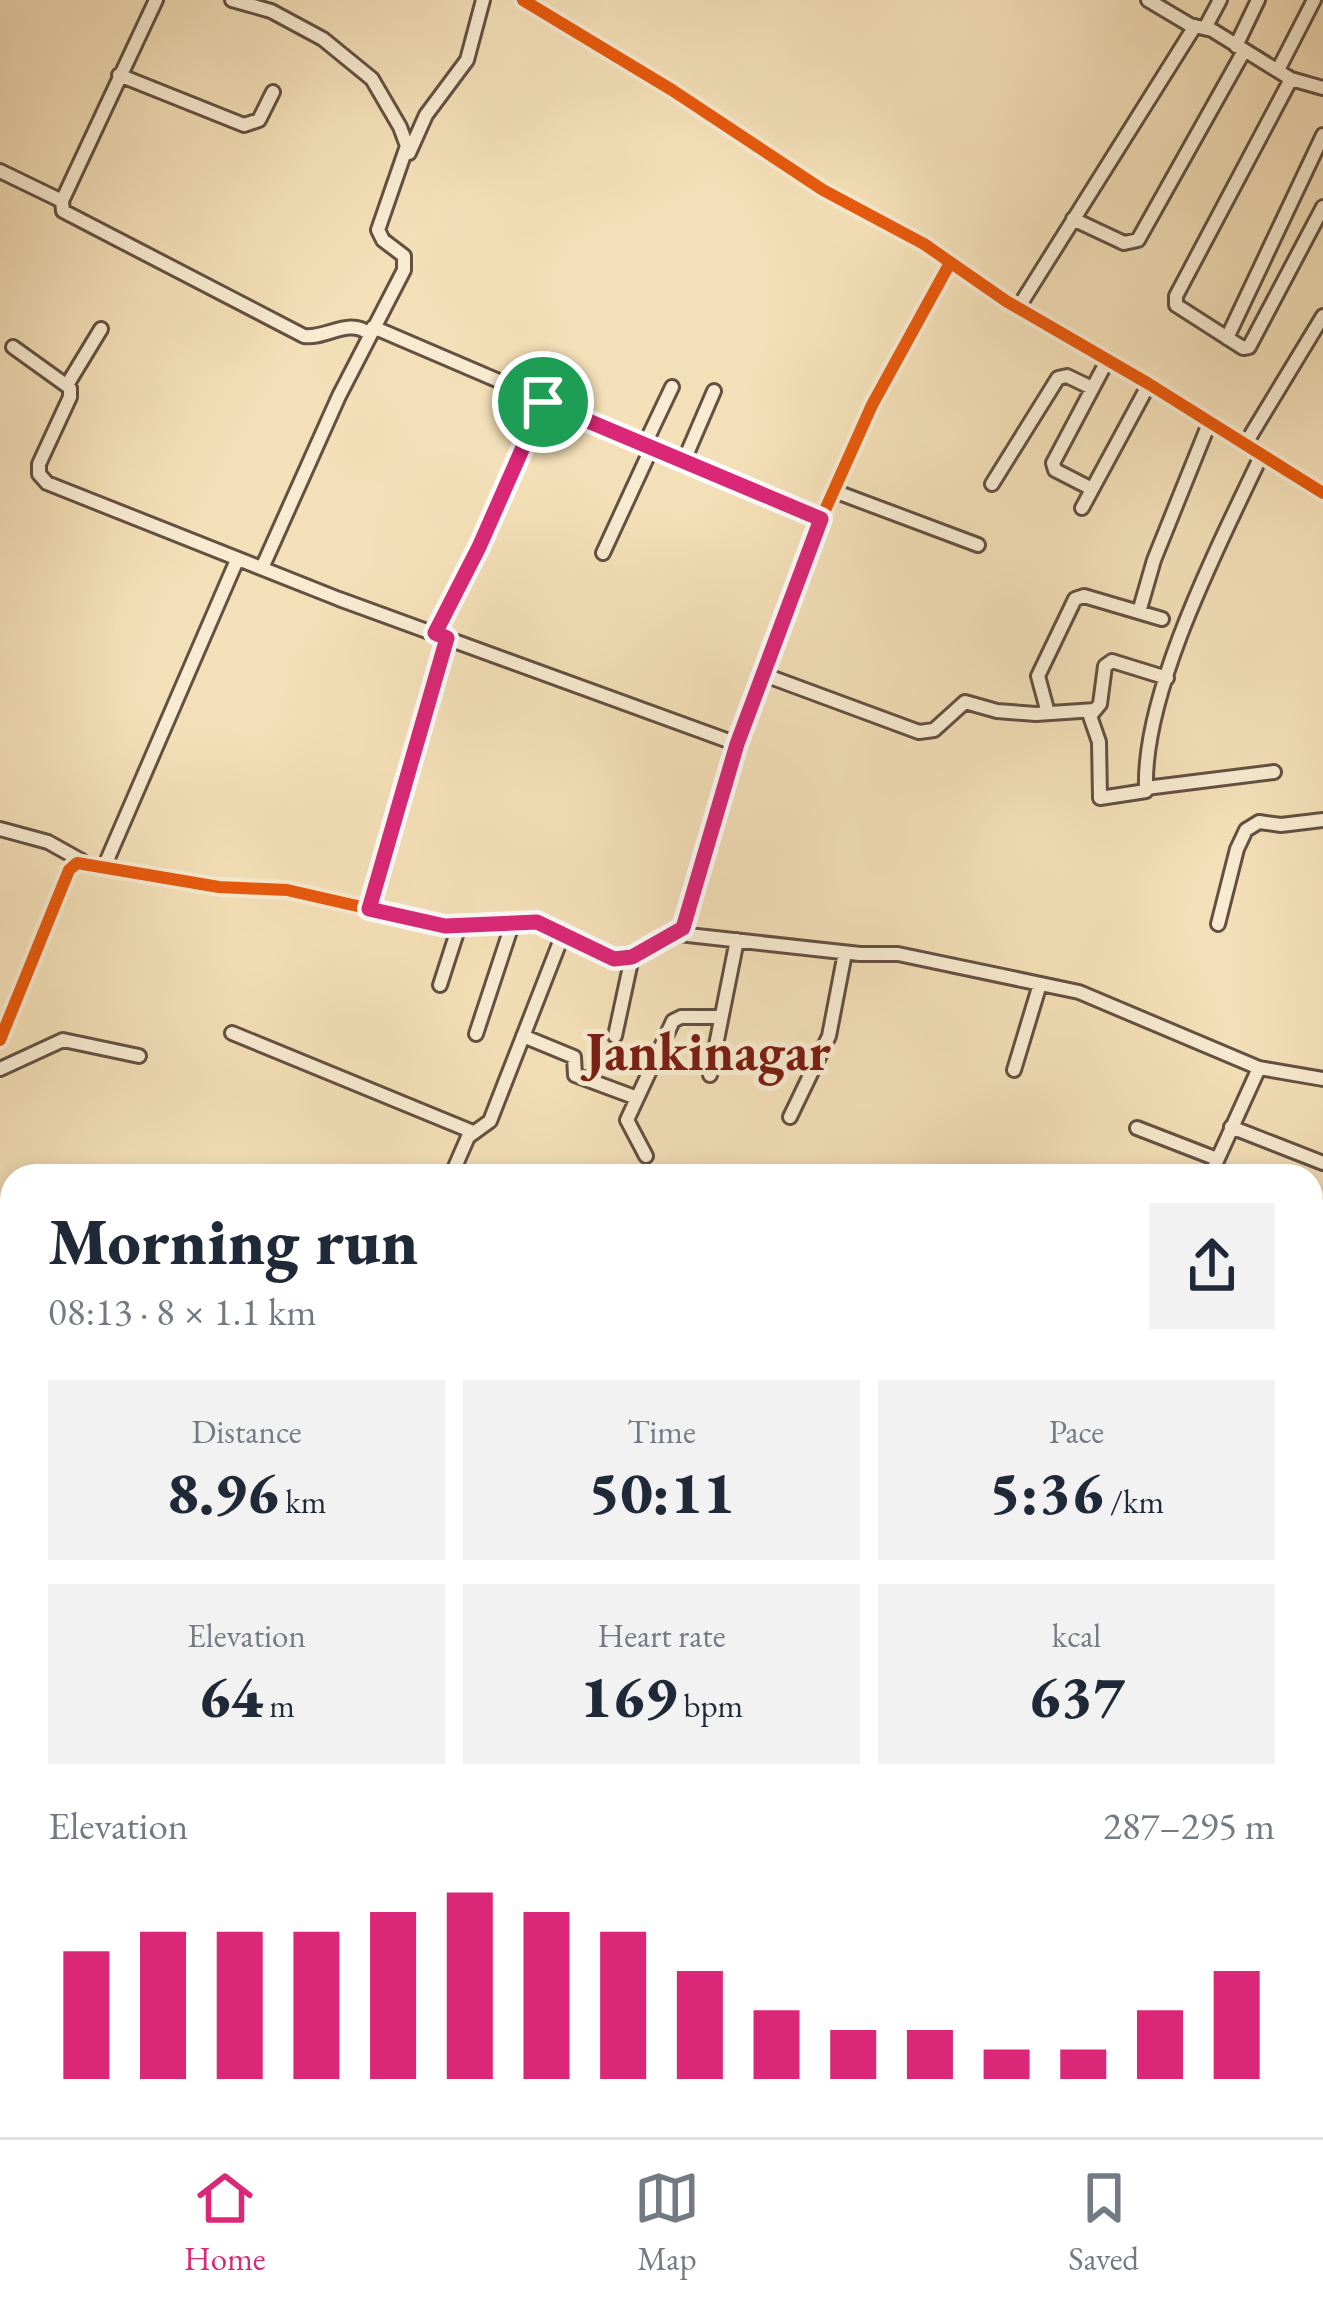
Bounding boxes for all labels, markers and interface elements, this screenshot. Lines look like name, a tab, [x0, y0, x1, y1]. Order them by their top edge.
pin	[492, 351, 594, 453]
icon: arrive	[510, 369, 576, 435]
district label: Jankinagar	[580, 1016, 832, 1086]
text: Morning run	[48, 1198, 418, 1284]
button: share	[1149, 1203, 1275, 1329]
text: 08:13 · 8 × 1.1 km	[48, 1286, 317, 1337]
text: Distance	[191, 1410, 302, 1453]
text: Time	[627, 1410, 696, 1453]
text: Pace	[1049, 1410, 1104, 1453]
text: 8.96	[166, 1453, 279, 1531]
text: 50:11	[588, 1453, 735, 1531]
text: 5:36	[989, 1453, 1103, 1531]
text: km	[279, 1480, 327, 1523]
text: /km	[1103, 1480, 1164, 1523]
text: Elevation	[187, 1614, 306, 1657]
text: Heart rate	[597, 1614, 726, 1657]
text: kcal	[1052, 1614, 1101, 1657]
text: 64	[198, 1657, 263, 1735]
text: 169	[580, 1657, 677, 1735]
text: 637	[1028, 1657, 1125, 1735]
text: m	[263, 1684, 295, 1727]
text: bpm	[677, 1684, 743, 1727]
text: Elevation	[48, 1800, 188, 1851]
text: 287–295 m	[1103, 1800, 1275, 1851]
tab: Home	[184, 2165, 266, 2280]
tab: Map	[634, 2165, 700, 2280]
tab: Saved	[1068, 2165, 1139, 2280]

